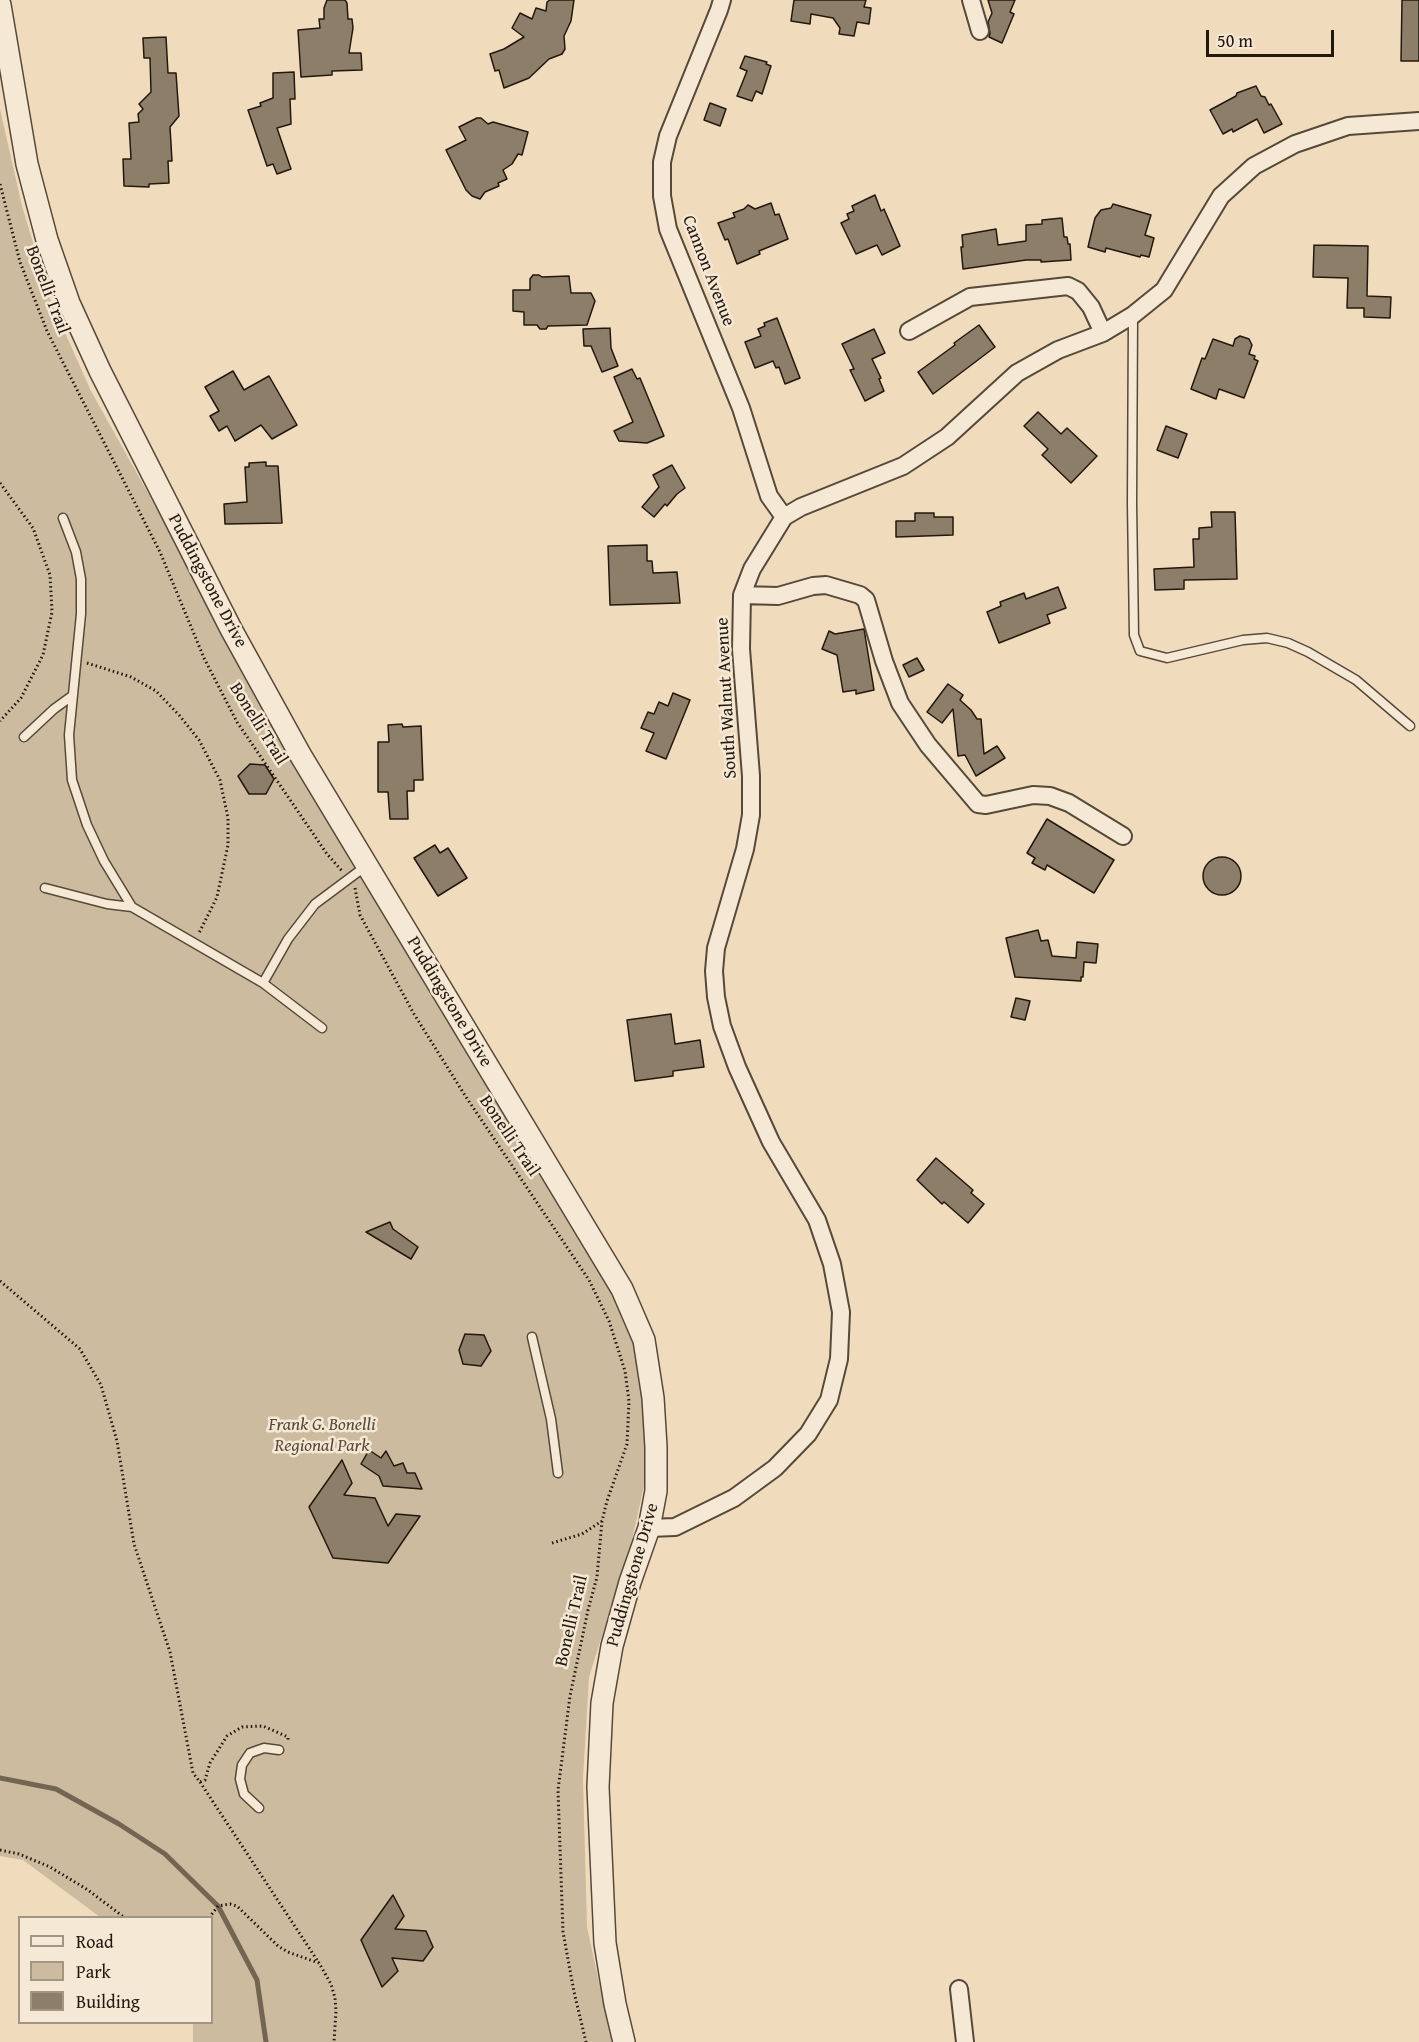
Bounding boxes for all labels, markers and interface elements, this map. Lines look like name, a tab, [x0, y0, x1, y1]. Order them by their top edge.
scale bar	[1209, 18, 1336, 56]
text: 50 m	[1217, 27, 1253, 54]
street label: Cannon Avenue	[677, 212, 739, 330]
street label: Bonelli Trail	[20, 243, 74, 337]
street label: Puddingstone Drive	[163, 510, 251, 652]
street label: South Walnut Avenue	[712, 617, 742, 779]
street label: Bonelli Trail	[224, 679, 292, 769]
street label: Puddingstone Drive	[402, 933, 496, 1071]
street label: Bonelli Trail	[474, 1091, 544, 1181]
park label: Frank G. Bonelli Regional Park	[268, 1414, 376, 1456]
street label: Puddingstone Drive	[602, 1501, 664, 1649]
street label: Bonelli Trail	[551, 1573, 593, 1669]
legend	[18, 1916, 213, 2024]
text: Road	[76, 1928, 114, 1955]
text: Park	[76, 1958, 111, 1985]
text: Building	[76, 1988, 140, 2015]

